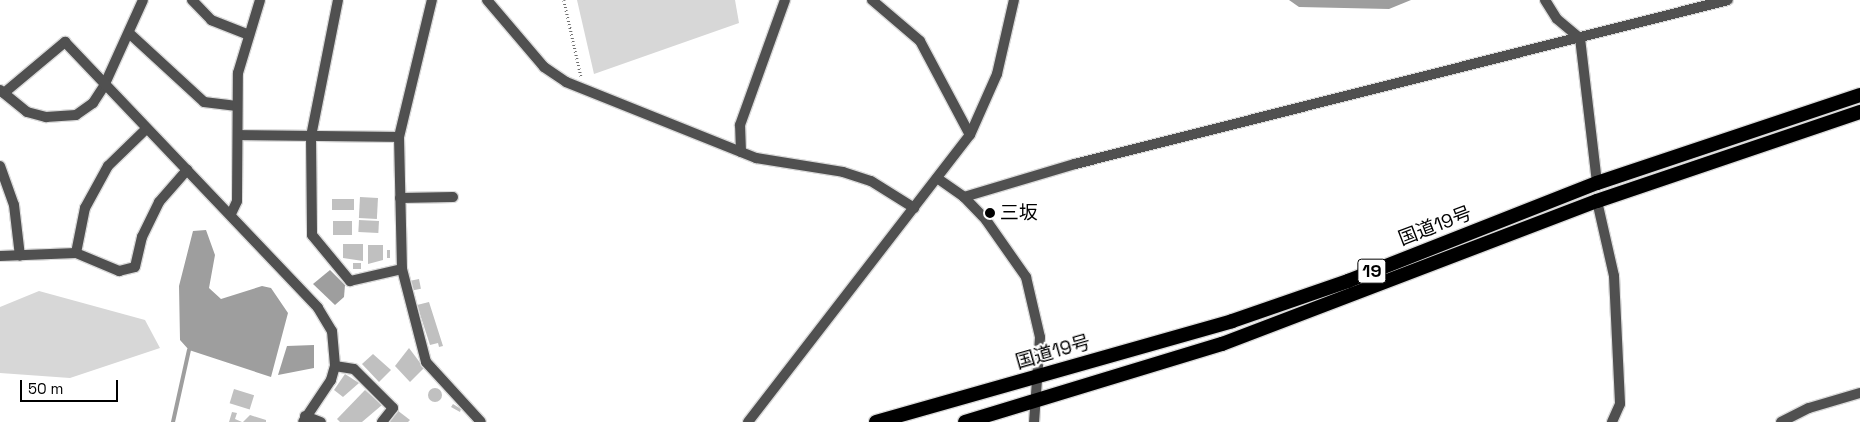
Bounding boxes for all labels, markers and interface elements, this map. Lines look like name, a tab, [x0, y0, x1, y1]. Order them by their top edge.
place label: 三坂	[1000, 202, 1038, 224]
street label: 国道19号	[1395, 202, 1475, 250]
marker: 三坂	[984, 207, 996, 219]
road number: 19	[1357, 256, 1387, 286]
street label: 国道19号	[1013, 330, 1093, 374]
scale bar	[22, 370, 120, 402]
text: 50 m	[28, 379, 63, 398]

